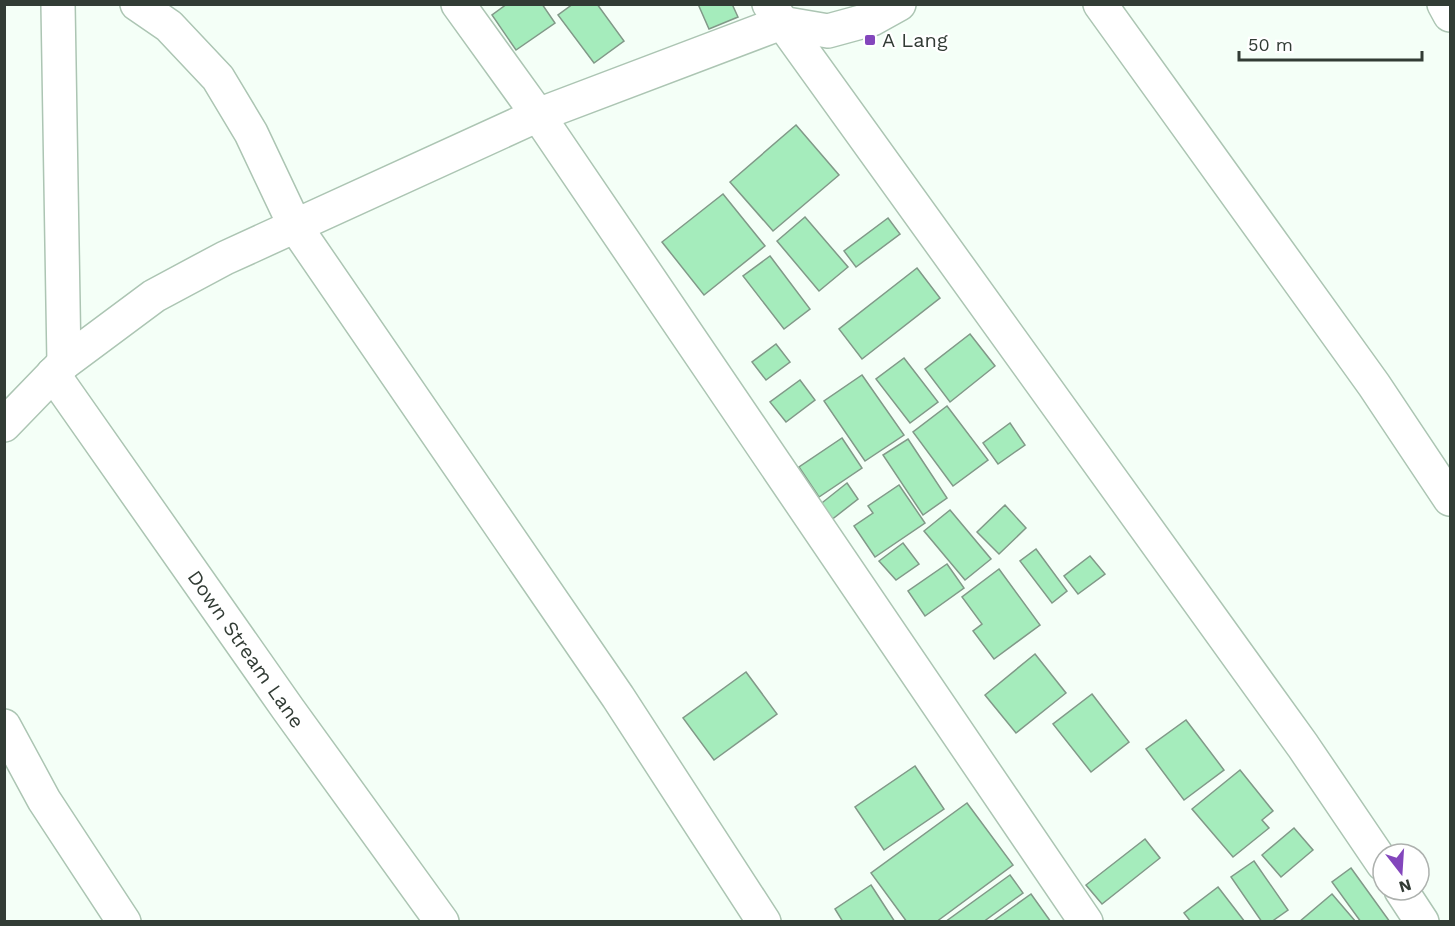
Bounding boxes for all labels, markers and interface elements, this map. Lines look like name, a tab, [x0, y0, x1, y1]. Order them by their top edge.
scale bar	[1239, 24, 1422, 62]
place label: A Lang	[882, 28, 948, 52]
marker: A Lang	[863, 33, 877, 47]
text: 50 m	[1248, 34, 1293, 55]
street label: Down Stream Lane	[183, 566, 309, 732]
north arrow	[1371, 842, 1431, 902]
text: N	[1397, 875, 1414, 897]

